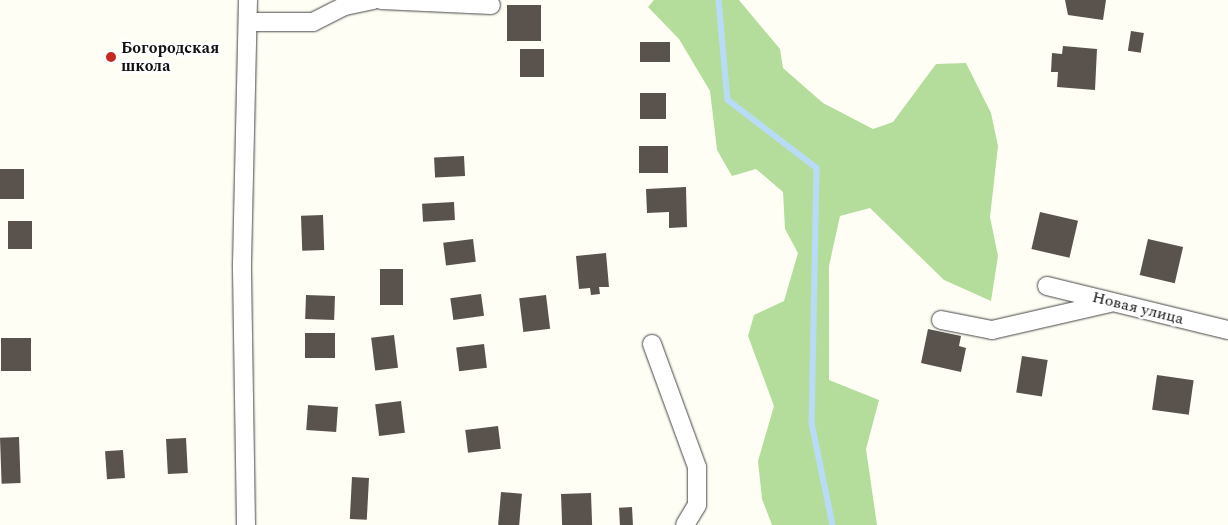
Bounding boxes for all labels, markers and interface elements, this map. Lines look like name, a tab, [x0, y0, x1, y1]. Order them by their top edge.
place label: Богородская школа	[121, 38, 219, 76]
marker: Богородская школа	[105, 51, 117, 63]
street label: Новая улица	[1090, 287, 1186, 329]

